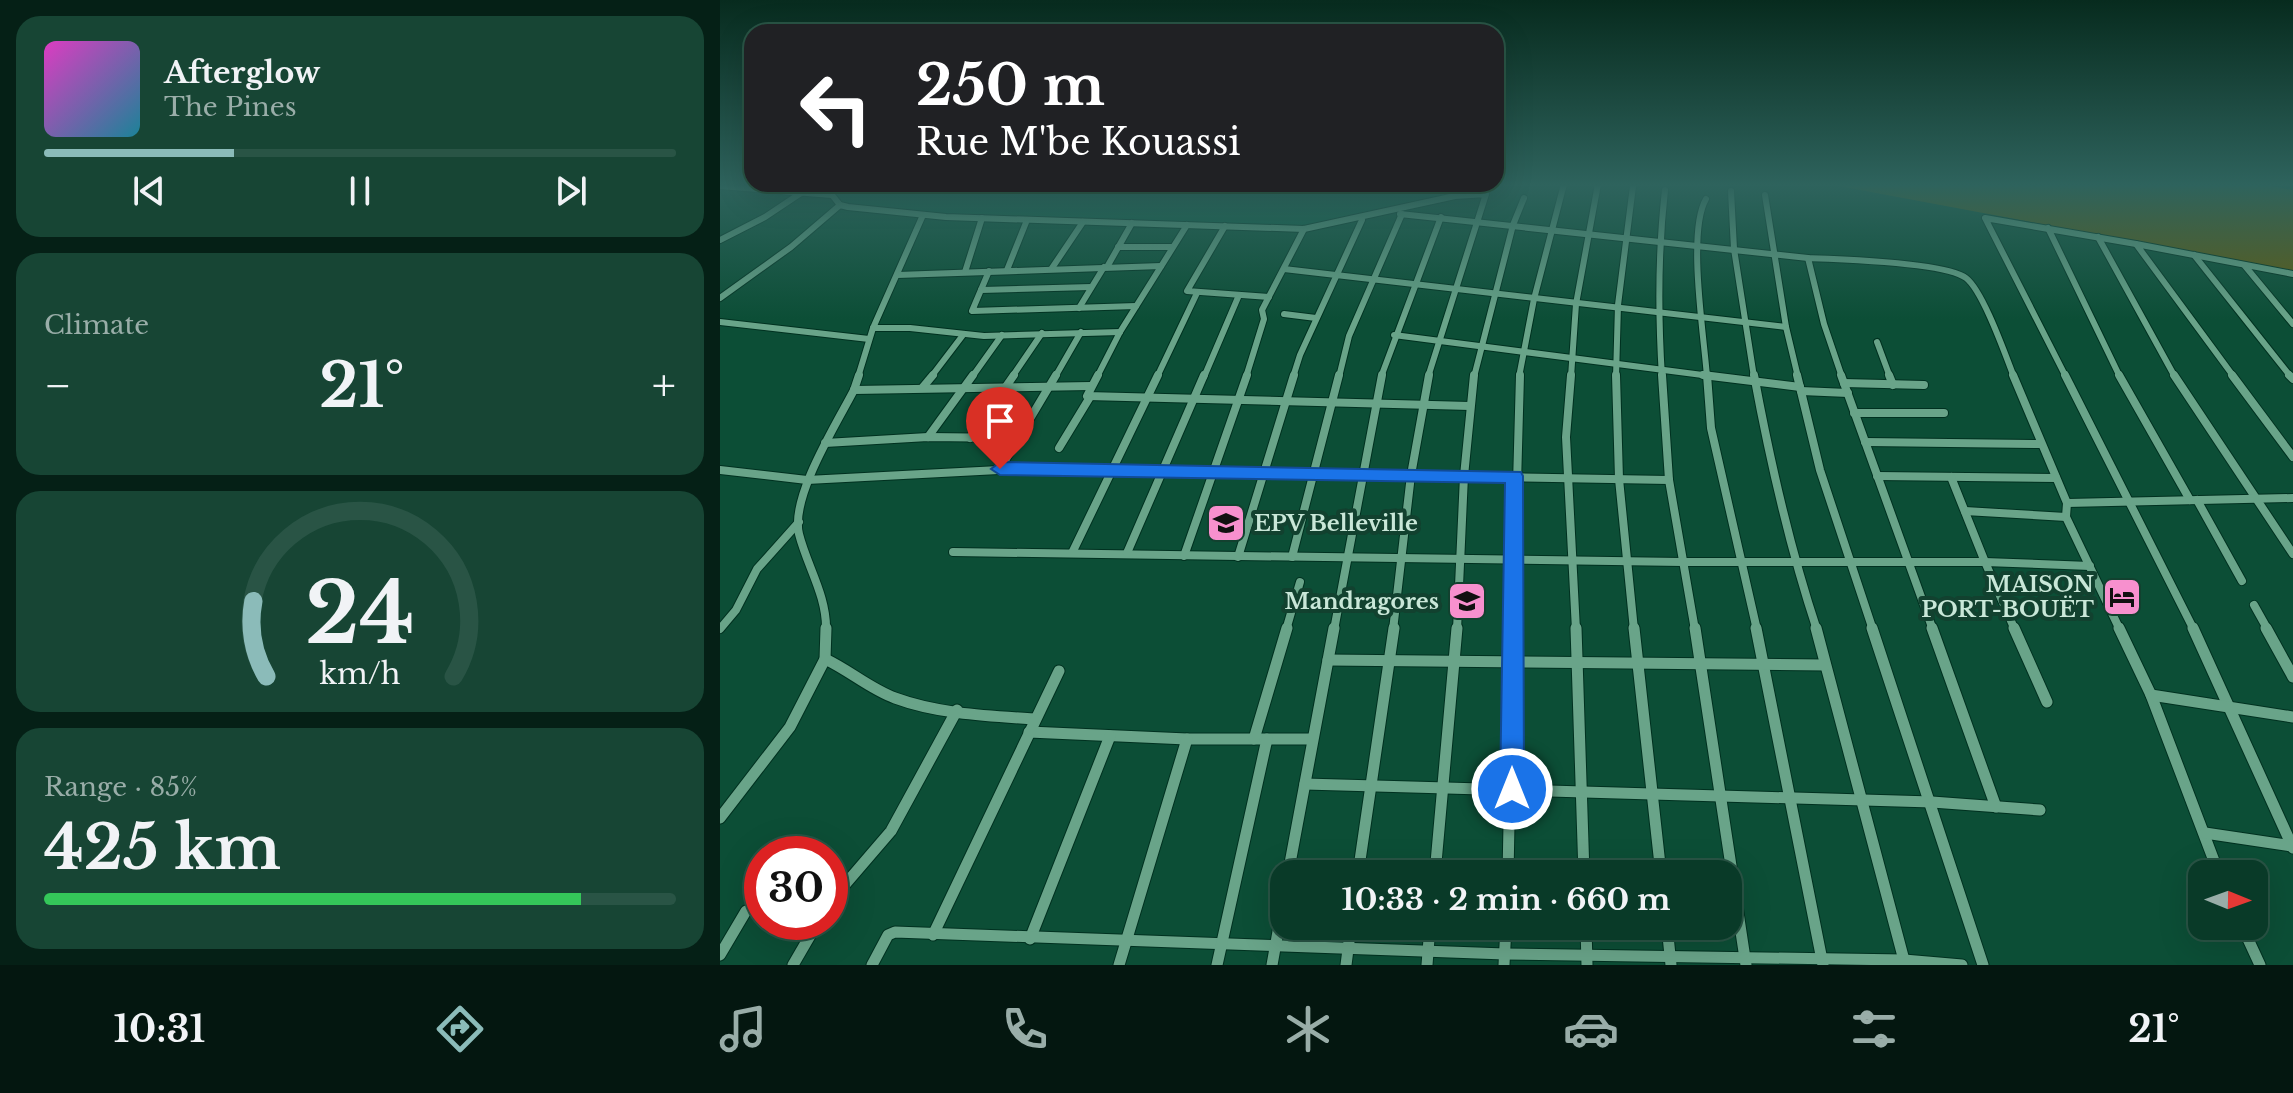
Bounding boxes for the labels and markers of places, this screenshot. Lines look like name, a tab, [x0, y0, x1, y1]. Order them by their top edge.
pin	[966, 387, 1034, 469]
school or university icon: EPV Belleville	[1205, 502, 1247, 544]
place label: EPV Belleville	[1254, 510, 1418, 537]
place label: MAISON PORT-BOUËT	[1921, 571, 2094, 623]
hotel icon: MAISON PORT-BOUËT	[2101, 576, 2143, 618]
school or university icon: Mandragores	[1446, 580, 1488, 622]
place label: Mandragores	[1285, 588, 1439, 615]

